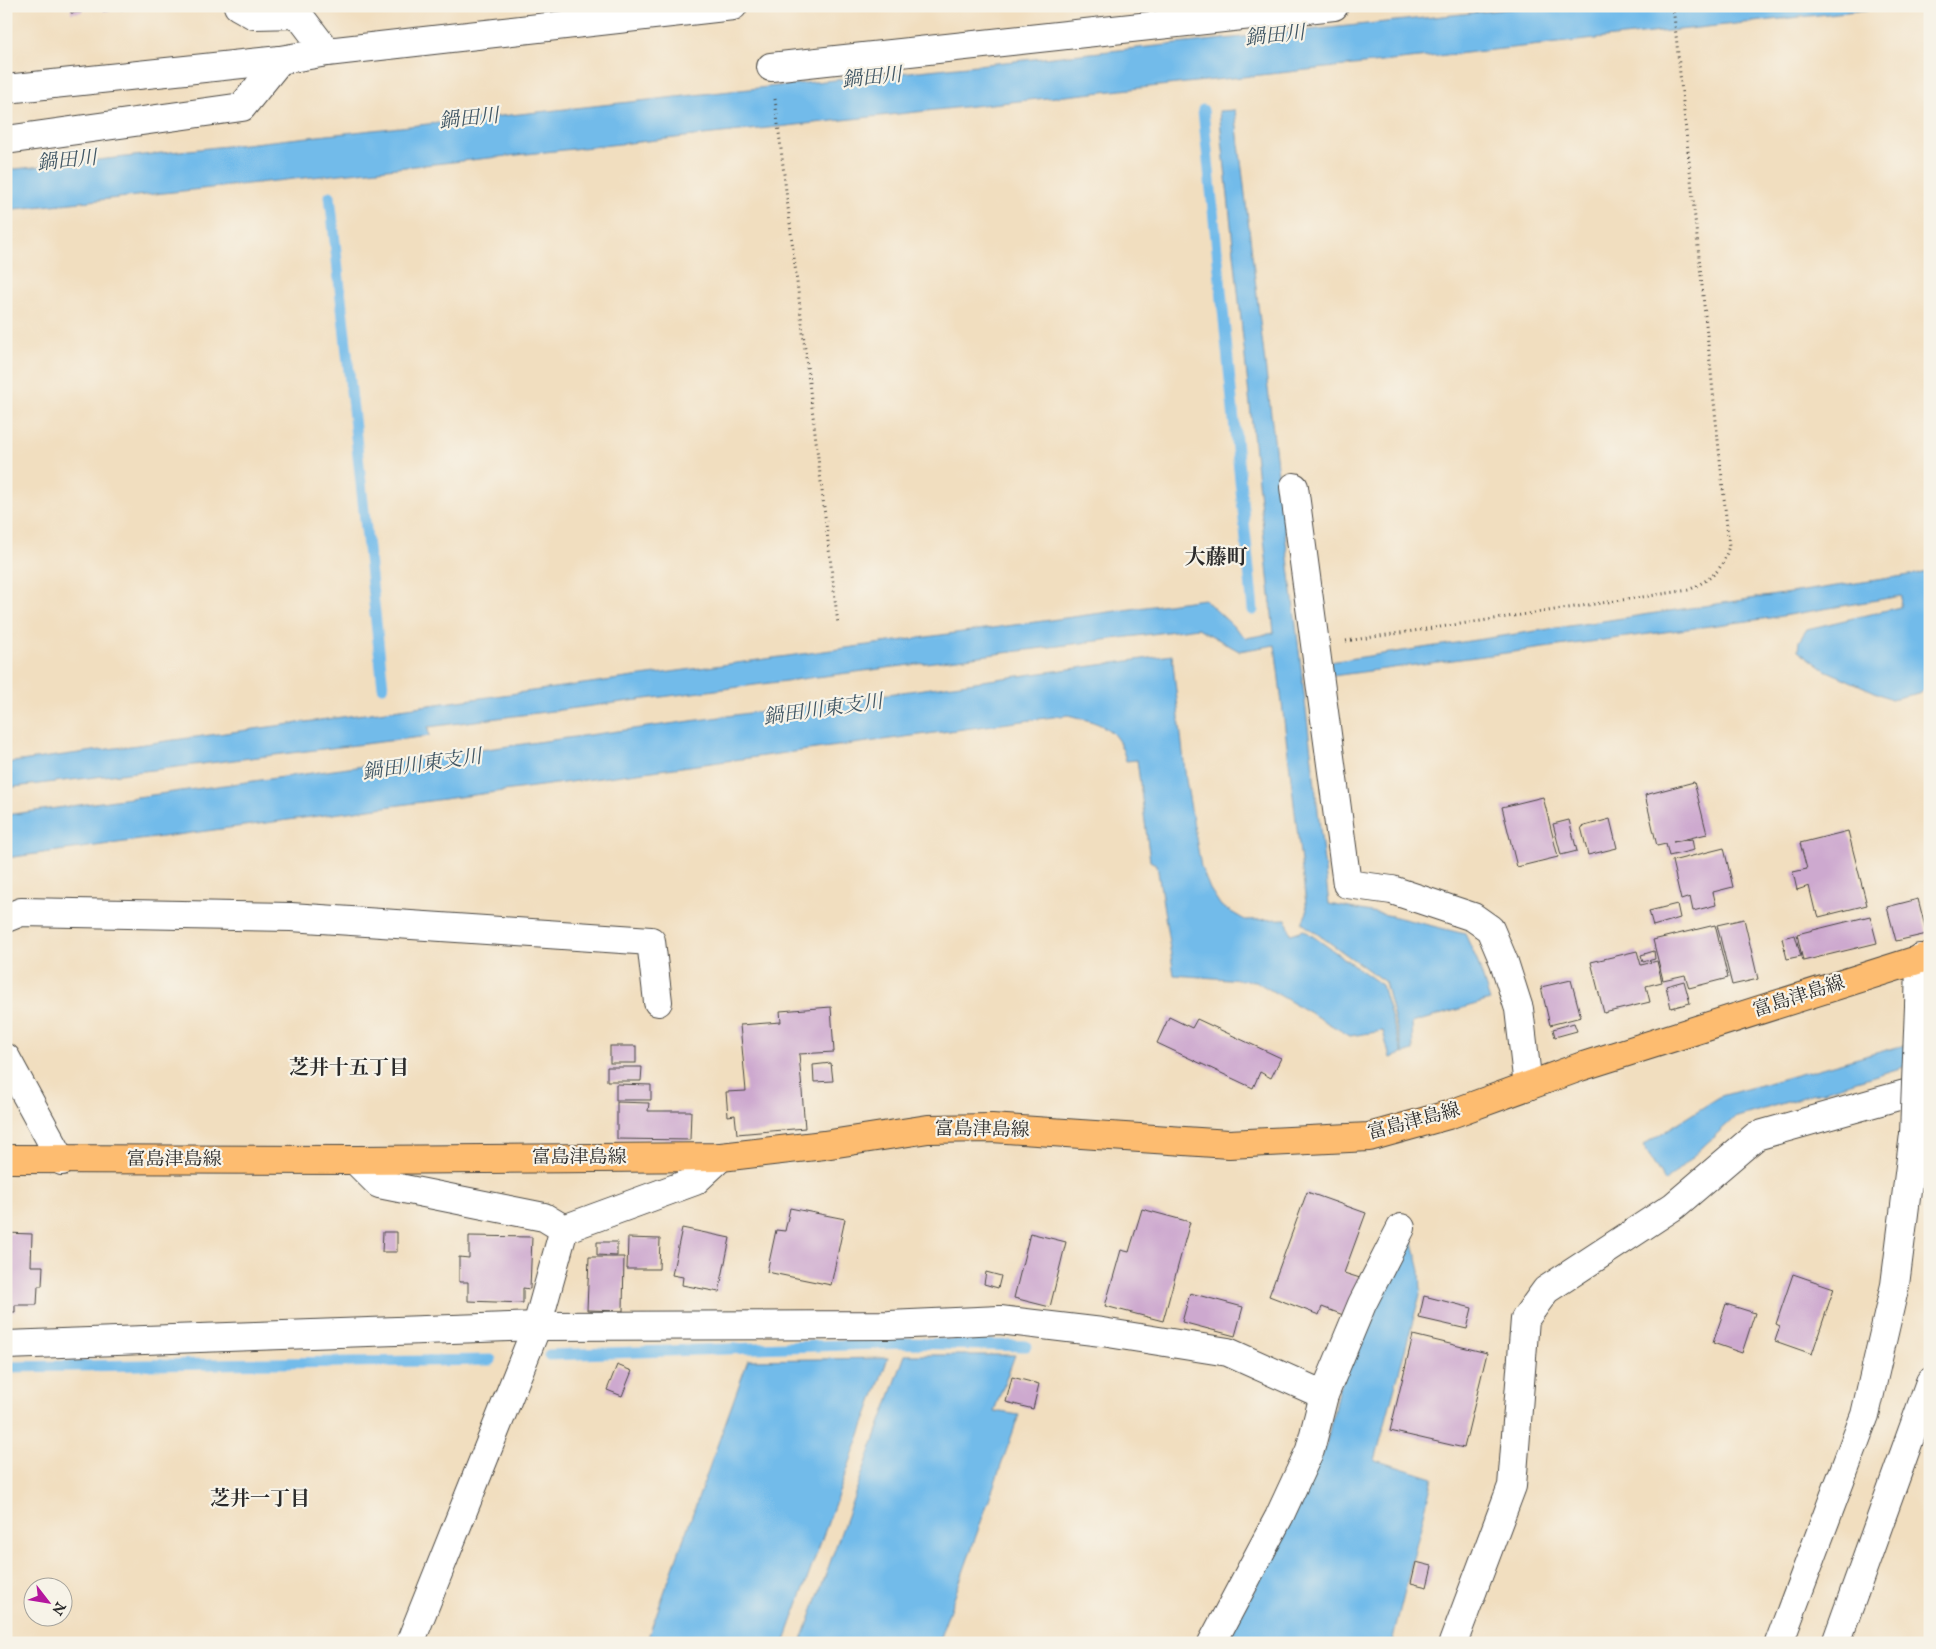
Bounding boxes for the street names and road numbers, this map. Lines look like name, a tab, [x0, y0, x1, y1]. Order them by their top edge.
street label: 富島津島線	[1750, 971, 1848, 1023]
street label: 富島津島線	[1365, 1098, 1463, 1146]
street label: 富島津島線	[934, 1117, 1030, 1143]
street label: 富島津島線	[531, 1146, 627, 1170]
street label: 富島津島線	[126, 1148, 222, 1172]

